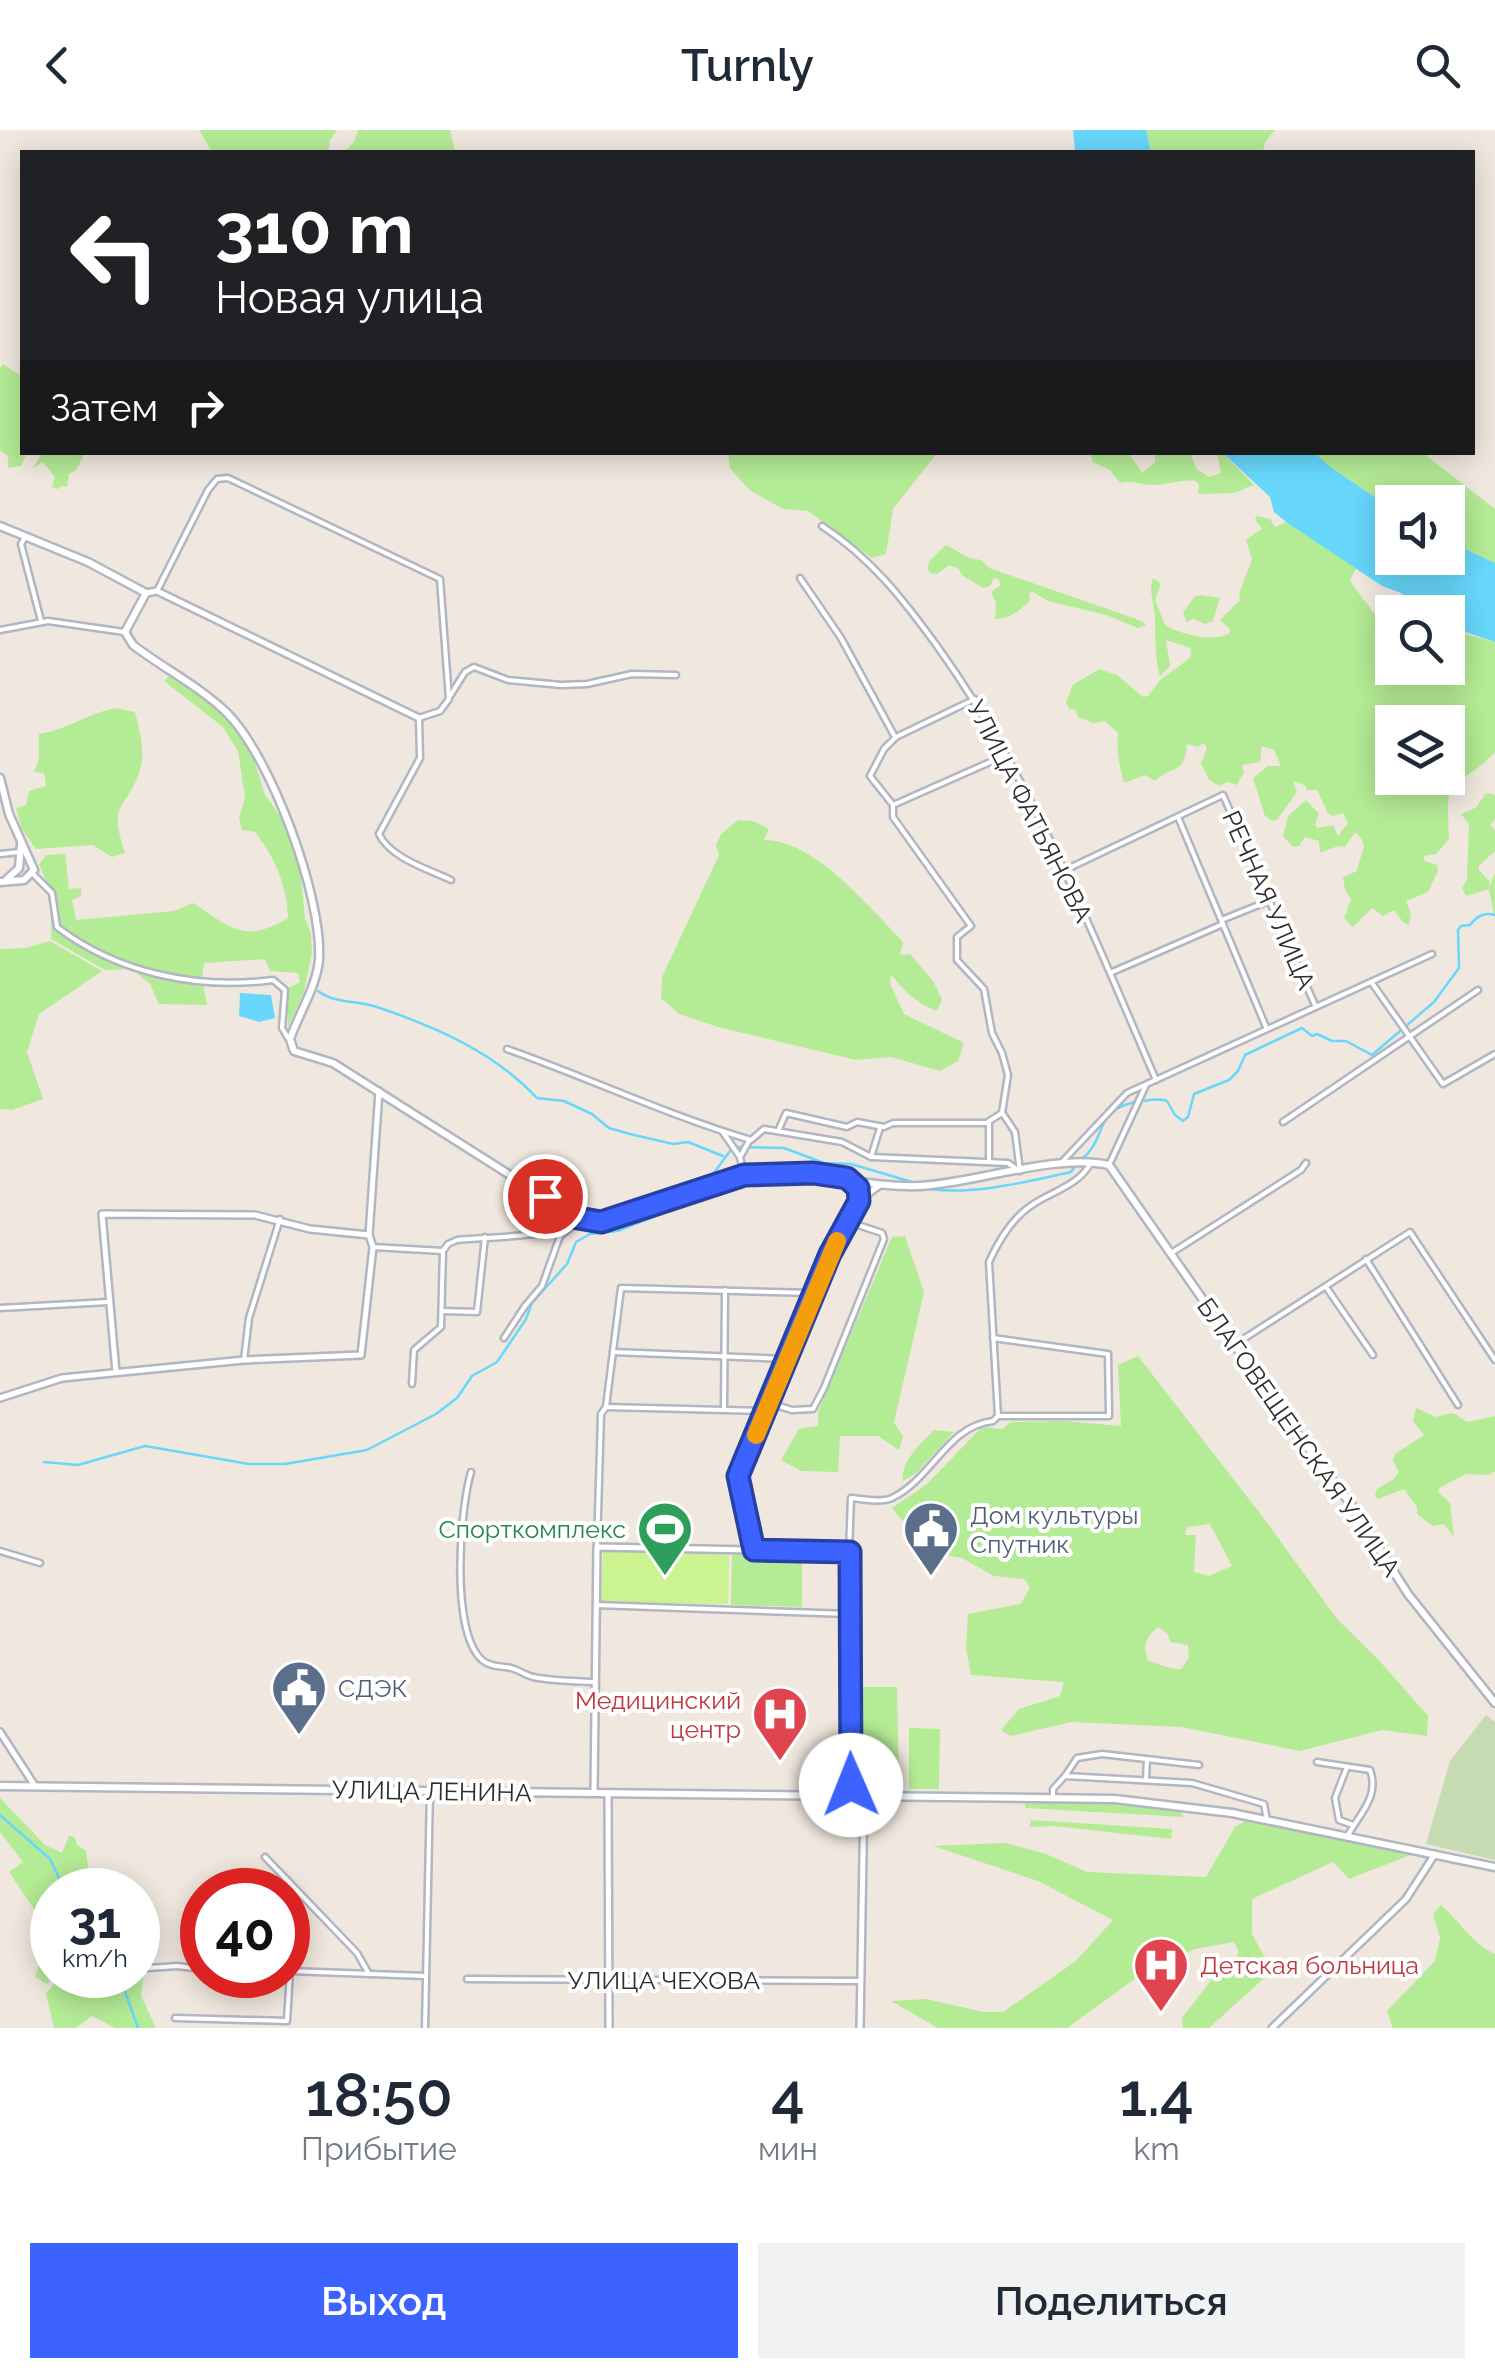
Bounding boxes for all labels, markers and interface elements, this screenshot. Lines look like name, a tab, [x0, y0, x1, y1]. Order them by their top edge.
icon: back	[30, 38, 85, 93]
icon: search	[1410, 38, 1465, 93]
text: Turnly	[681, 39, 814, 92]
text: 310 m	[215, 187, 414, 269]
icon: left	[50, 190, 180, 320]
text: Новая улица	[215, 271, 484, 324]
icon: right	[178, 380, 233, 435]
text: Затем	[50, 385, 158, 430]
map controls	[1375, 485, 1465, 795]
button: sound	[1375, 485, 1465, 575]
button: search	[1375, 595, 1465, 685]
street label: УЛИЦА ФАТЬЯНОВА	[961, 695, 1099, 927]
button: layers	[1375, 705, 1465, 795]
street label: РЕЧНАЯ УЛИЦА	[1216, 806, 1322, 994]
pin	[503, 1154, 588, 1239]
icon: arrive	[518, 1169, 573, 1224]
street label: БЛАГОВЕЩЕНСКАЯ УЛИЦА	[1191, 1292, 1407, 1582]
sports icon: Спорткомплекс	[635, 1499, 695, 1578]
public building icon: Дом культуры Спутник	[901, 1499, 961, 1578]
place label: Дом культуры Спутник	[970, 1500, 1138, 1559]
place label: Спорткомплекс	[439, 1514, 626, 1544]
public building icon: СДЭК	[269, 1658, 329, 1737]
place label: СДЭК	[338, 1673, 408, 1703]
hospital icon: Медицинский центр	[750, 1684, 810, 1763]
place label: Медицинский центр	[575, 1685, 741, 1744]
position arrow	[799, 1733, 903, 1837]
street label: УЛИЦА ЛЕНИНА	[332, 1774, 532, 1808]
speed limit sign: 40	[180, 1868, 310, 1998]
text: 31	[69, 1891, 121, 1950]
hospital icon: Детская больница	[1131, 1935, 1191, 2014]
text: km/h	[62, 1943, 128, 1973]
place label: Детская больница	[1200, 1950, 1419, 1980]
street label: УЛИЦА ЧЕХОВА	[568, 1965, 760, 1995]
text: 18:50	[305, 2060, 453, 2130]
text: 4	[771, 2060, 805, 2130]
text: 1.4	[1119, 2060, 1194, 2130]
text: Прибытие	[301, 2130, 457, 2167]
text: мин	[758, 2130, 818, 2167]
text: km	[1133, 2130, 1180, 2167]
button: Выход	[30, 2243, 738, 2358]
button: Поделиться	[758, 2243, 1465, 2358]

